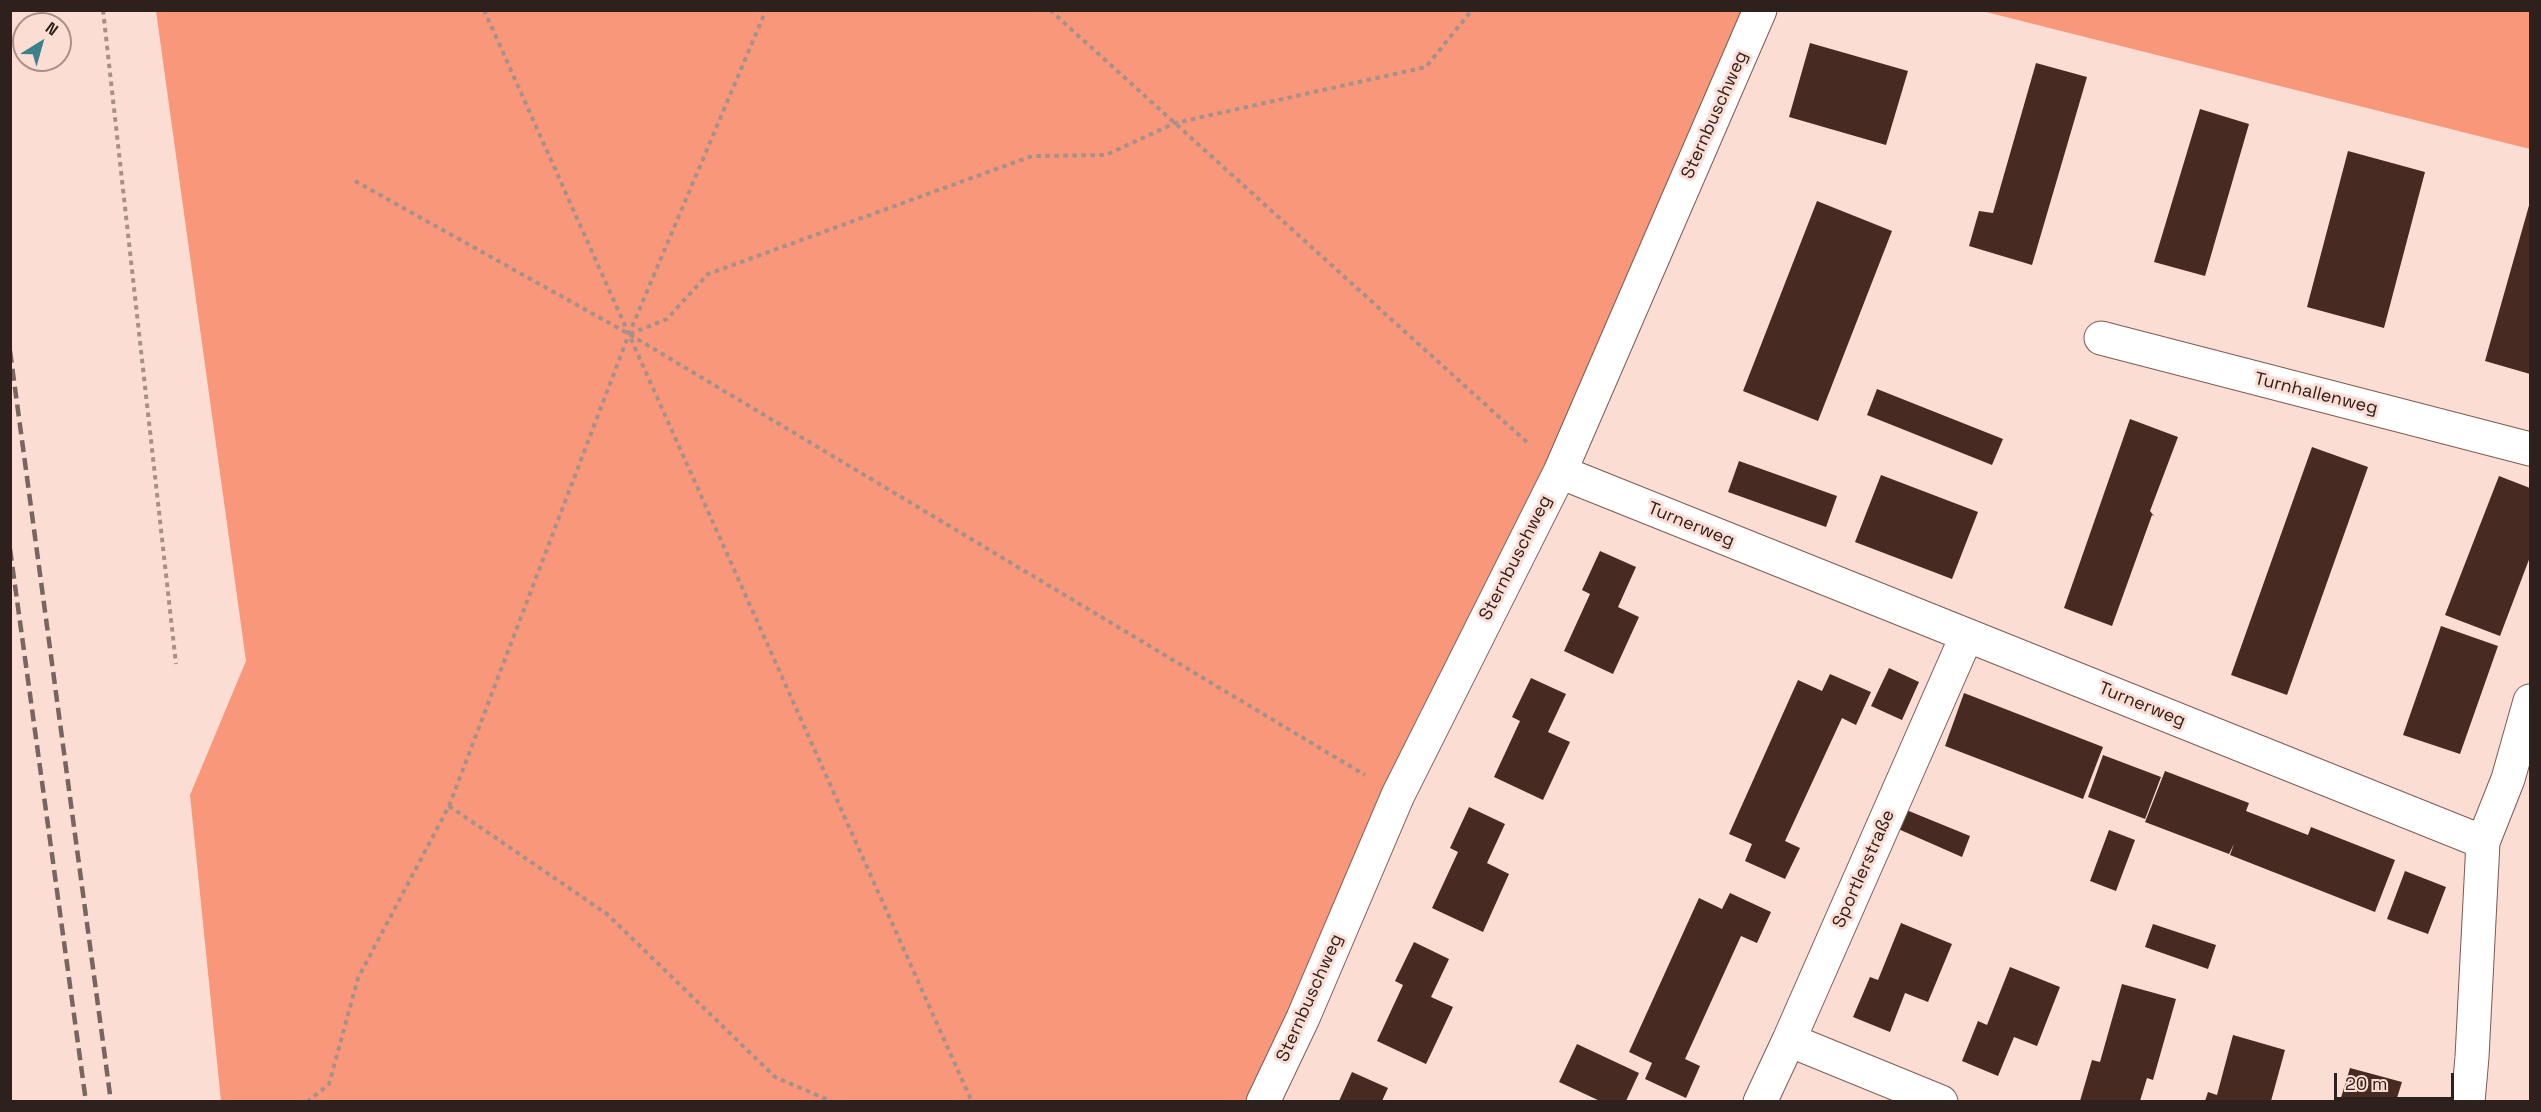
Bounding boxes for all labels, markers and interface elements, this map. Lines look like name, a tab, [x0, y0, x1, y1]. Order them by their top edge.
north arrow	[12, 12, 72, 72]
text: N	[41, 17, 63, 40]
street label: Sternbuschweg	[1677, 48, 1753, 182]
street label: Turnhallenweg	[2252, 368, 2380, 420]
street label: Sternbuschweg	[1475, 492, 1557, 624]
street label: Turnerweg	[1644, 498, 1738, 552]
street label: Turnerweg	[2095, 678, 2189, 732]
street label: Sportlerstraße	[1828, 807, 1900, 931]
street label: Sternbuschweg	[1272, 931, 1348, 1065]
scale bar	[2337, 1061, 2457, 1099]
text: 20 m	[2345, 1072, 2388, 1095]

